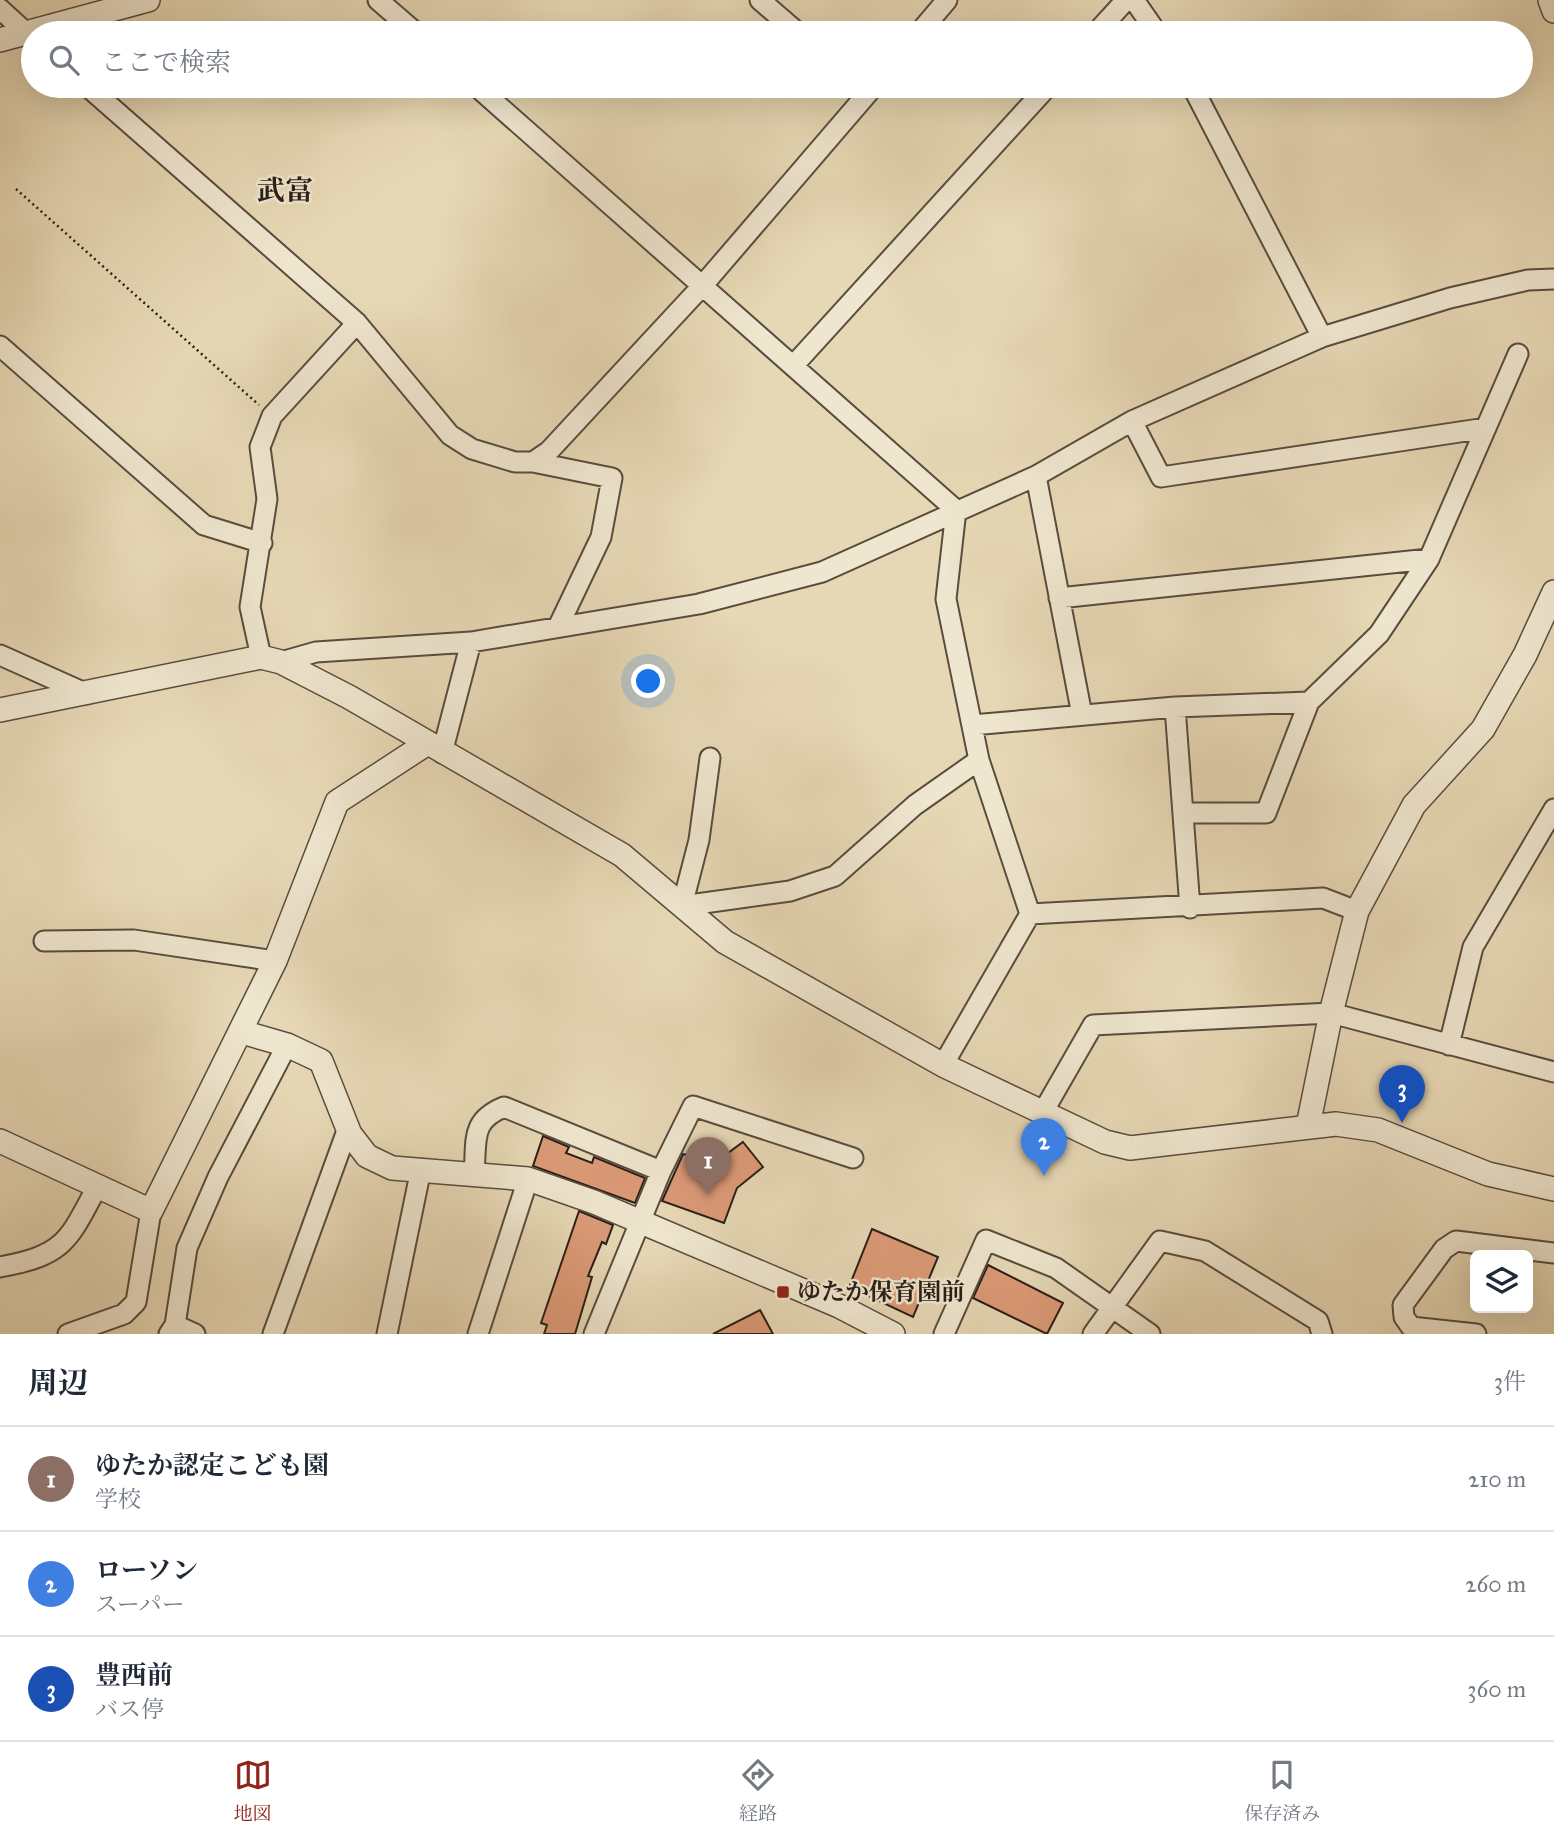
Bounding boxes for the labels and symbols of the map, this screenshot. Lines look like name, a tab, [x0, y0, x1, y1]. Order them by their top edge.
district label: 武富	[257, 173, 313, 208]
your location	[631, 664, 665, 698]
pin: 3	[1379, 1065, 1425, 1123]
pin: 2	[1021, 1118, 1067, 1176]
pin: 1	[685, 1137, 731, 1195]
place label: ゆたか保育園前	[797, 1277, 965, 1307]
marker: ゆたか保育園前	[775, 1284, 791, 1300]

